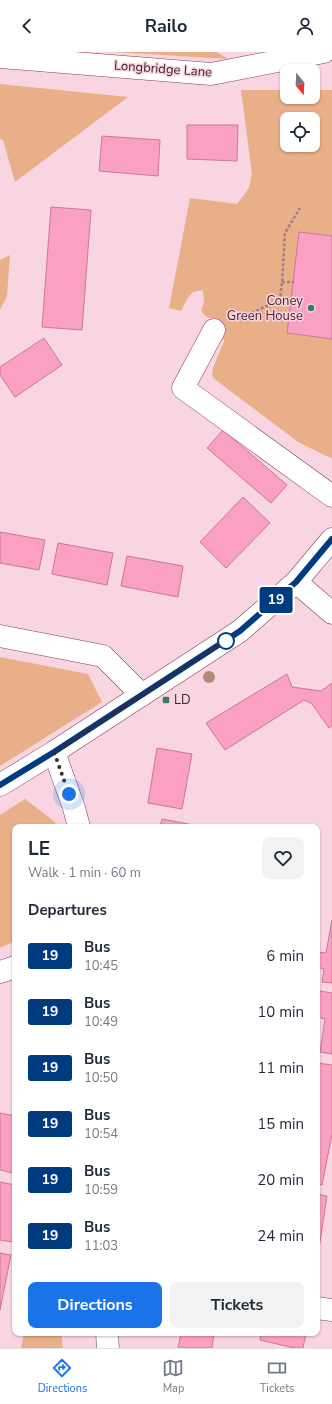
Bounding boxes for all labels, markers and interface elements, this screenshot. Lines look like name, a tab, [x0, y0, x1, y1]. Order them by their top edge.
text: Railo	[145, 14, 187, 38]
icon: back	[16, 15, 38, 37]
icon: person	[294, 15, 316, 37]
street label: Longbridge Lane	[113, 57, 213, 81]
north arrow	[280, 64, 320, 104]
map controls	[280, 64, 320, 152]
button: locate	[280, 112, 320, 152]
place label: Coney Green House	[227, 292, 303, 325]
marker: Coney Green House	[306, 303, 316, 313]
line badge: 19	[258, 587, 294, 613]
text: 19	[268, 590, 284, 609]
unlabelled marker	[217, 632, 235, 650]
place label: LD	[174, 691, 191, 709]
marker: LD	[161, 695, 171, 705]
your location	[59, 784, 79, 804]
text: LE	[28, 836, 50, 862]
button: heart	[262, 837, 304, 879]
text: Walk · 1 min · 60 m	[28, 864, 141, 882]
text: Departures	[28, 900, 107, 920]
text: Bus	[84, 937, 110, 957]
text: 19	[42, 946, 58, 965]
text: 6 min	[266, 946, 304, 966]
text: 10:45	[84, 957, 118, 975]
text: Bus	[84, 993, 110, 1013]
text: 19	[42, 1002, 58, 1021]
text: 10 min	[257, 1002, 304, 1022]
text: 10:49	[84, 1013, 118, 1031]
text: Bus	[84, 1049, 110, 1069]
text: 19	[42, 1058, 58, 1077]
text: 11 min	[257, 1058, 304, 1078]
text: 10:50	[84, 1069, 118, 1087]
text: Bus	[84, 1105, 110, 1125]
text: 19	[42, 1114, 58, 1133]
text: 15 min	[257, 1114, 304, 1134]
text: 10:54	[84, 1125, 118, 1143]
text: Bus	[84, 1161, 110, 1181]
text: 19	[42, 1170, 58, 1189]
text: 20 min	[257, 1170, 304, 1190]
text: 10:59	[84, 1181, 118, 1199]
text: Bus	[84, 1217, 110, 1237]
text: 19	[42, 1226, 58, 1245]
text: 24 min	[257, 1226, 304, 1246]
text: 11:03	[84, 1237, 118, 1255]
button: Directions	[28, 1282, 162, 1328]
button: Tickets	[170, 1282, 304, 1328]
tab: Directions	[38, 1357, 87, 1396]
tab: Map	[162, 1357, 184, 1396]
tab: Tickets	[260, 1357, 294, 1396]

